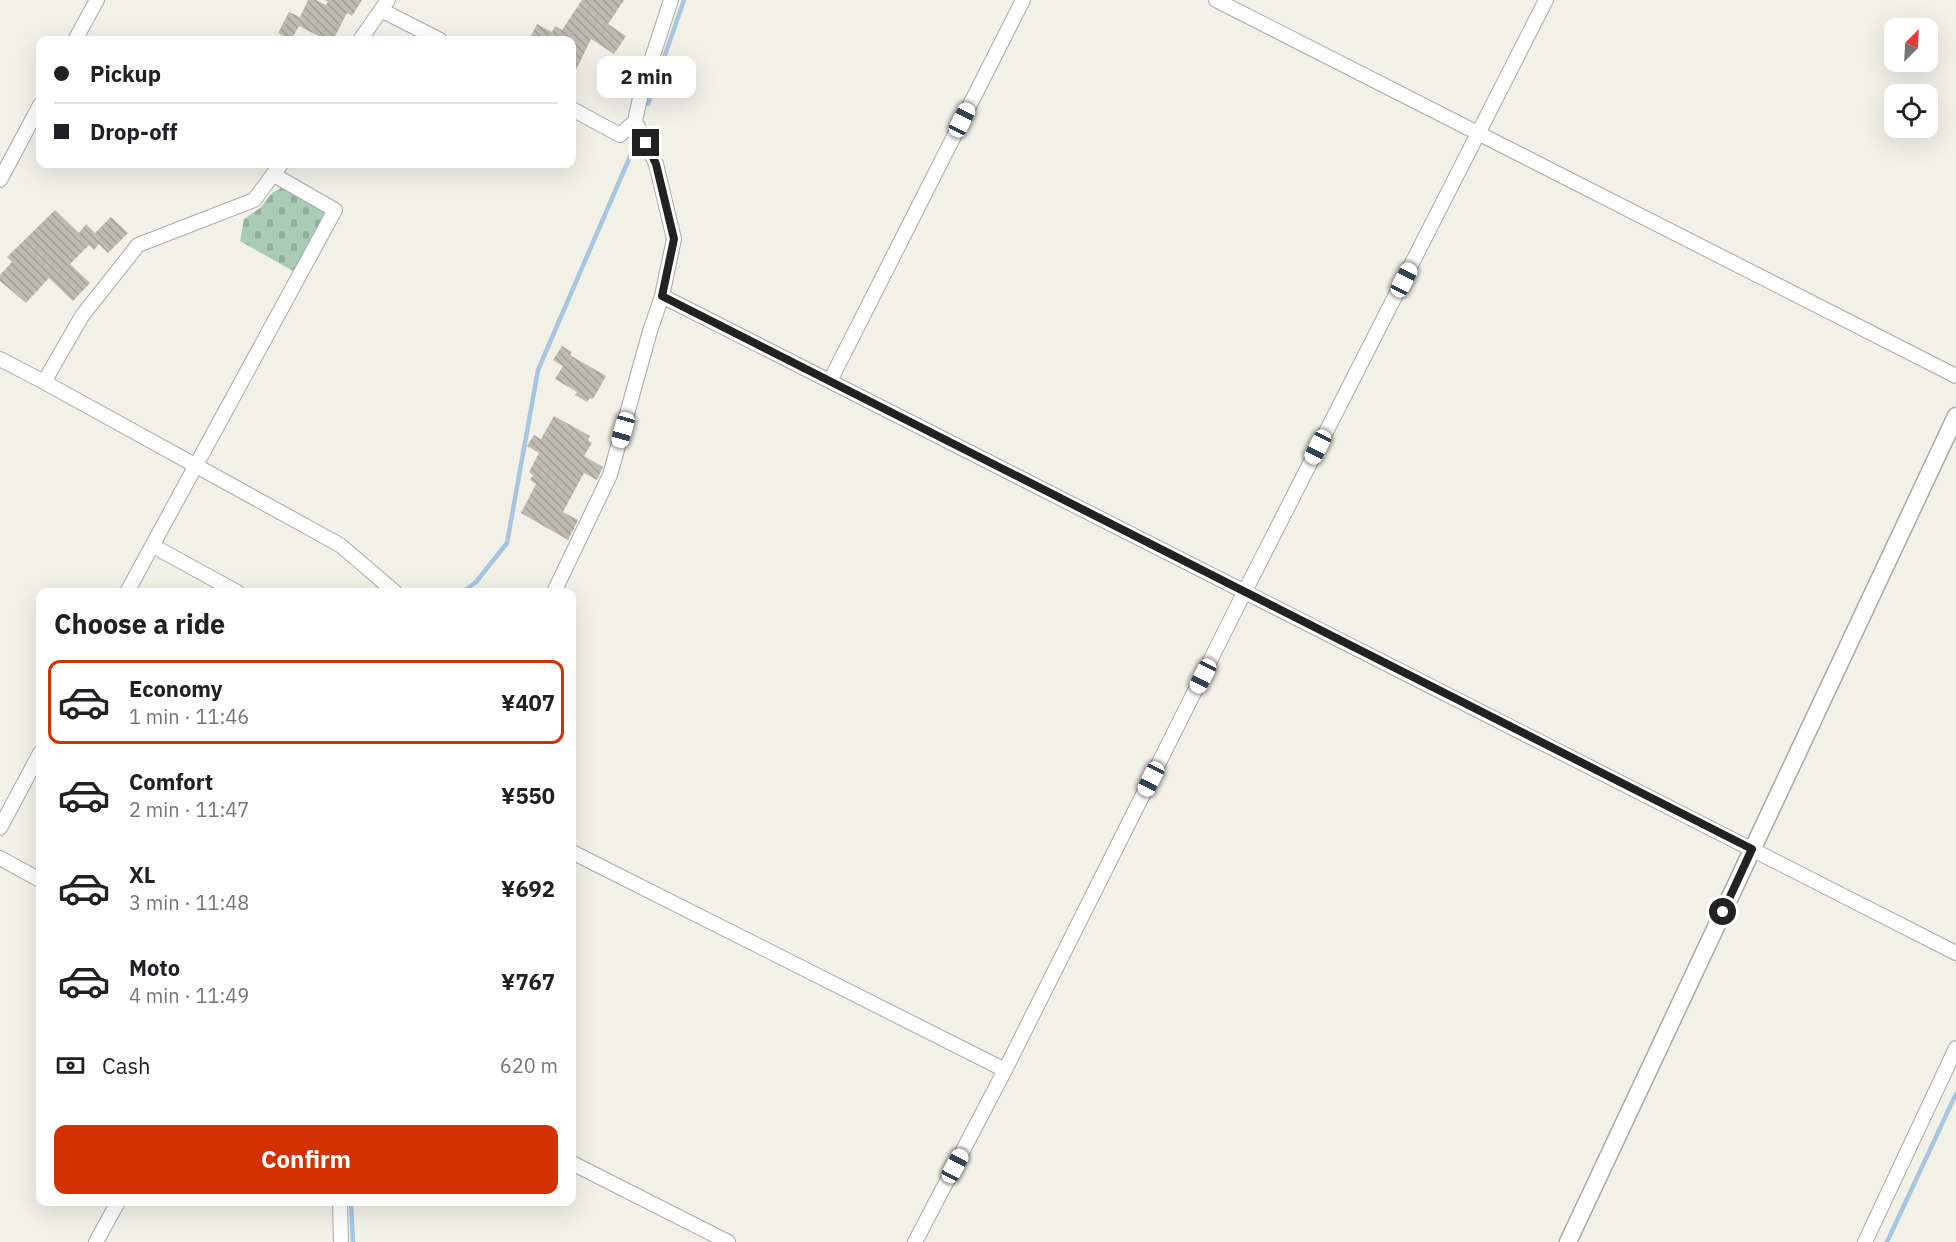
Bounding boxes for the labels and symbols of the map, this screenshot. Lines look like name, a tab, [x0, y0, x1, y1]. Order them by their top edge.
north arrow	[1884, 18, 1938, 72]
callout: 2 min	[596, 56, 696, 98]
car	[946, 100, 978, 140]
route end	[632, 129, 659, 156]
car	[1388, 260, 1420, 300]
car	[609, 410, 637, 450]
car	[1302, 427, 1334, 467]
car	[1187, 656, 1219, 696]
car	[1135, 759, 1167, 799]
route start	[1709, 898, 1736, 925]
car	[939, 1146, 971, 1186]

